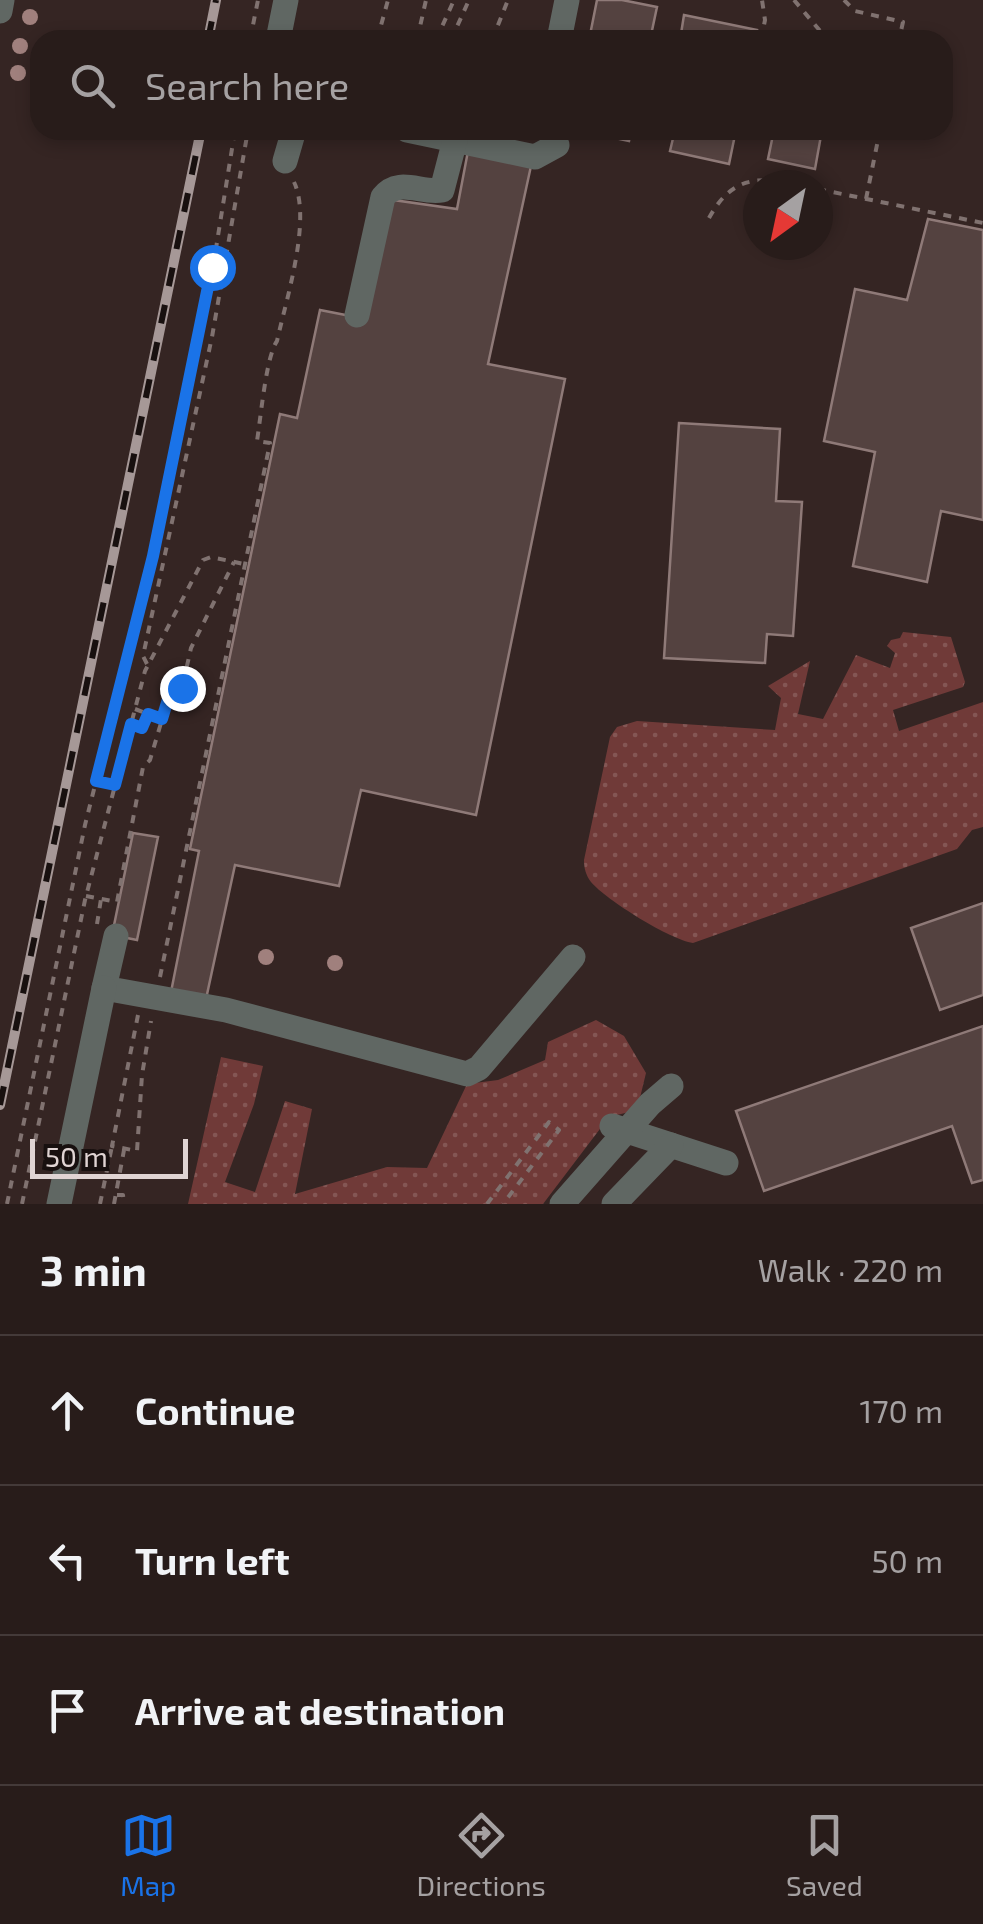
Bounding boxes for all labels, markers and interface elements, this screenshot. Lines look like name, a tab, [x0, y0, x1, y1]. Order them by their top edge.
search box	[30, 30, 953, 140]
icon: search	[65, 58, 120, 113]
text: Search here	[145, 62, 349, 108]
north arrow	[743, 170, 833, 260]
route start	[190, 245, 236, 291]
route end	[160, 666, 206, 712]
scale bar	[30, 1134, 188, 1178]
text: 50 m	[45, 1139, 108, 1173]
text: 3 min	[40, 1244, 147, 1294]
text: Walk · 220 m	[758, 1250, 943, 1288]
icon: ahead	[40, 1383, 95, 1438]
text: Continue	[135, 1387, 295, 1433]
text: 170 m	[859, 1391, 943, 1429]
icon: left	[40, 1533, 95, 1588]
text: Turn left	[135, 1537, 290, 1583]
text: 50 m	[871, 1541, 943, 1579]
icon: arrive	[40, 1683, 95, 1738]
text: Arrive at destination	[135, 1687, 505, 1733]
tab: Map	[120, 1808, 176, 1902]
tab: Directions	[417, 1808, 546, 1902]
tab: Saved	[786, 1808, 863, 1902]

